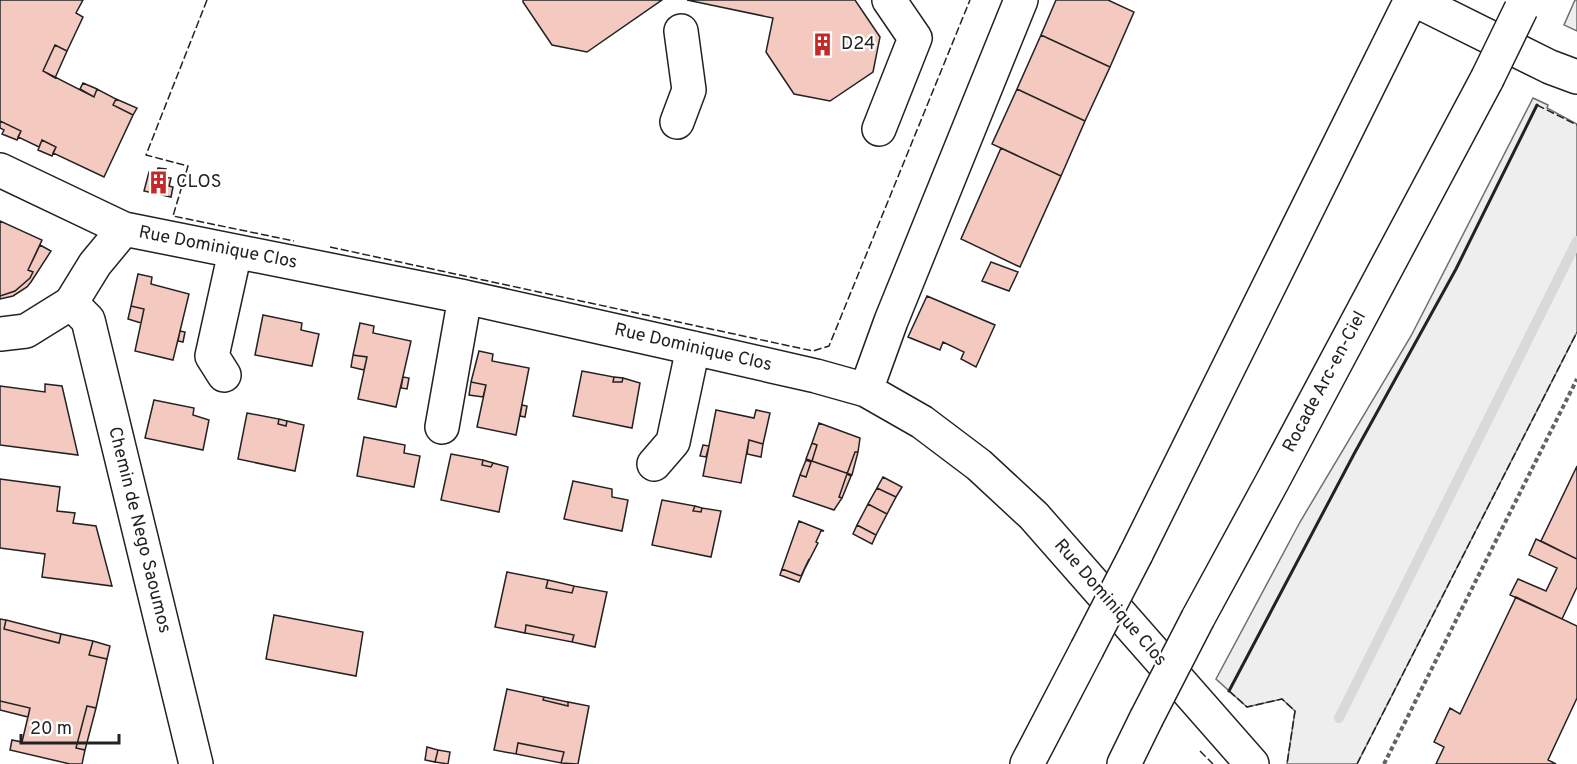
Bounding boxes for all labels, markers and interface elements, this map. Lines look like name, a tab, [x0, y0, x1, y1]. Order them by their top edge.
building icon: D24	[810, 31, 836, 57]
place label: D24	[841, 33, 875, 56]
building icon: CLOS	[145, 169, 171, 195]
place label: CLOS	[176, 171, 221, 194]
street label: Rue Dominique Clos	[137, 221, 299, 275]
street label: Rocade Arc-en-Ciel	[1278, 308, 1372, 456]
street label: Rue Dominique Clos	[612, 319, 774, 377]
street label: Chemin de Nego Saoumos	[102, 424, 176, 636]
street label: Rue Dominique Clos	[1049, 535, 1171, 671]
scale bar	[21, 707, 118, 745]
text: 20 m	[30, 718, 72, 741]

